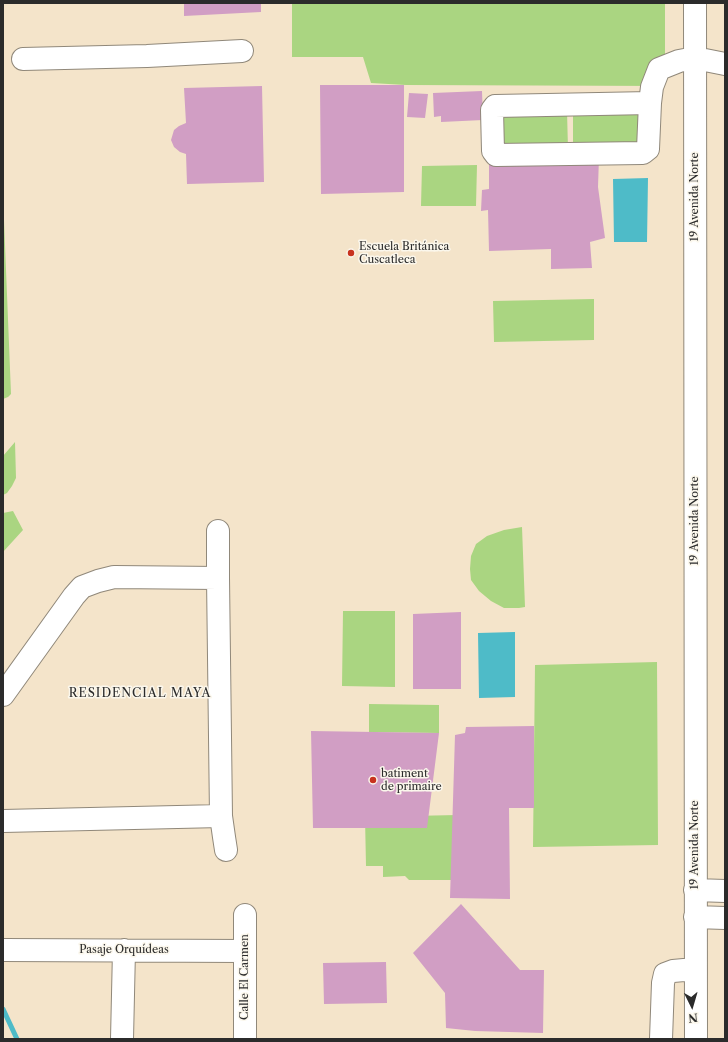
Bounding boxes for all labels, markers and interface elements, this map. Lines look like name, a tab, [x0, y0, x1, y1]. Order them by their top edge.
street label: 19 Avenida Norte	[688, 152, 702, 242]
place label: Escuela Británica Cuscatleca	[359, 240, 449, 266]
marker: Escuela Británica Cuscatleca	[346, 248, 356, 258]
street label: 19 Avenida Norte	[688, 476, 702, 566]
district label: RESIDENCIAL MAYA	[69, 687, 211, 701]
place label: batiment de primaire	[381, 767, 442, 793]
marker: batiment de primaire	[368, 775, 378, 785]
street label: 19 Avenida Norte	[688, 800, 702, 890]
street label: Calle El Carmen	[238, 934, 252, 1020]
street label: Pasaje Orquídeas	[79, 943, 169, 957]
north arrow	[672, 986, 712, 1026]
text: N	[688, 1011, 698, 1025]

